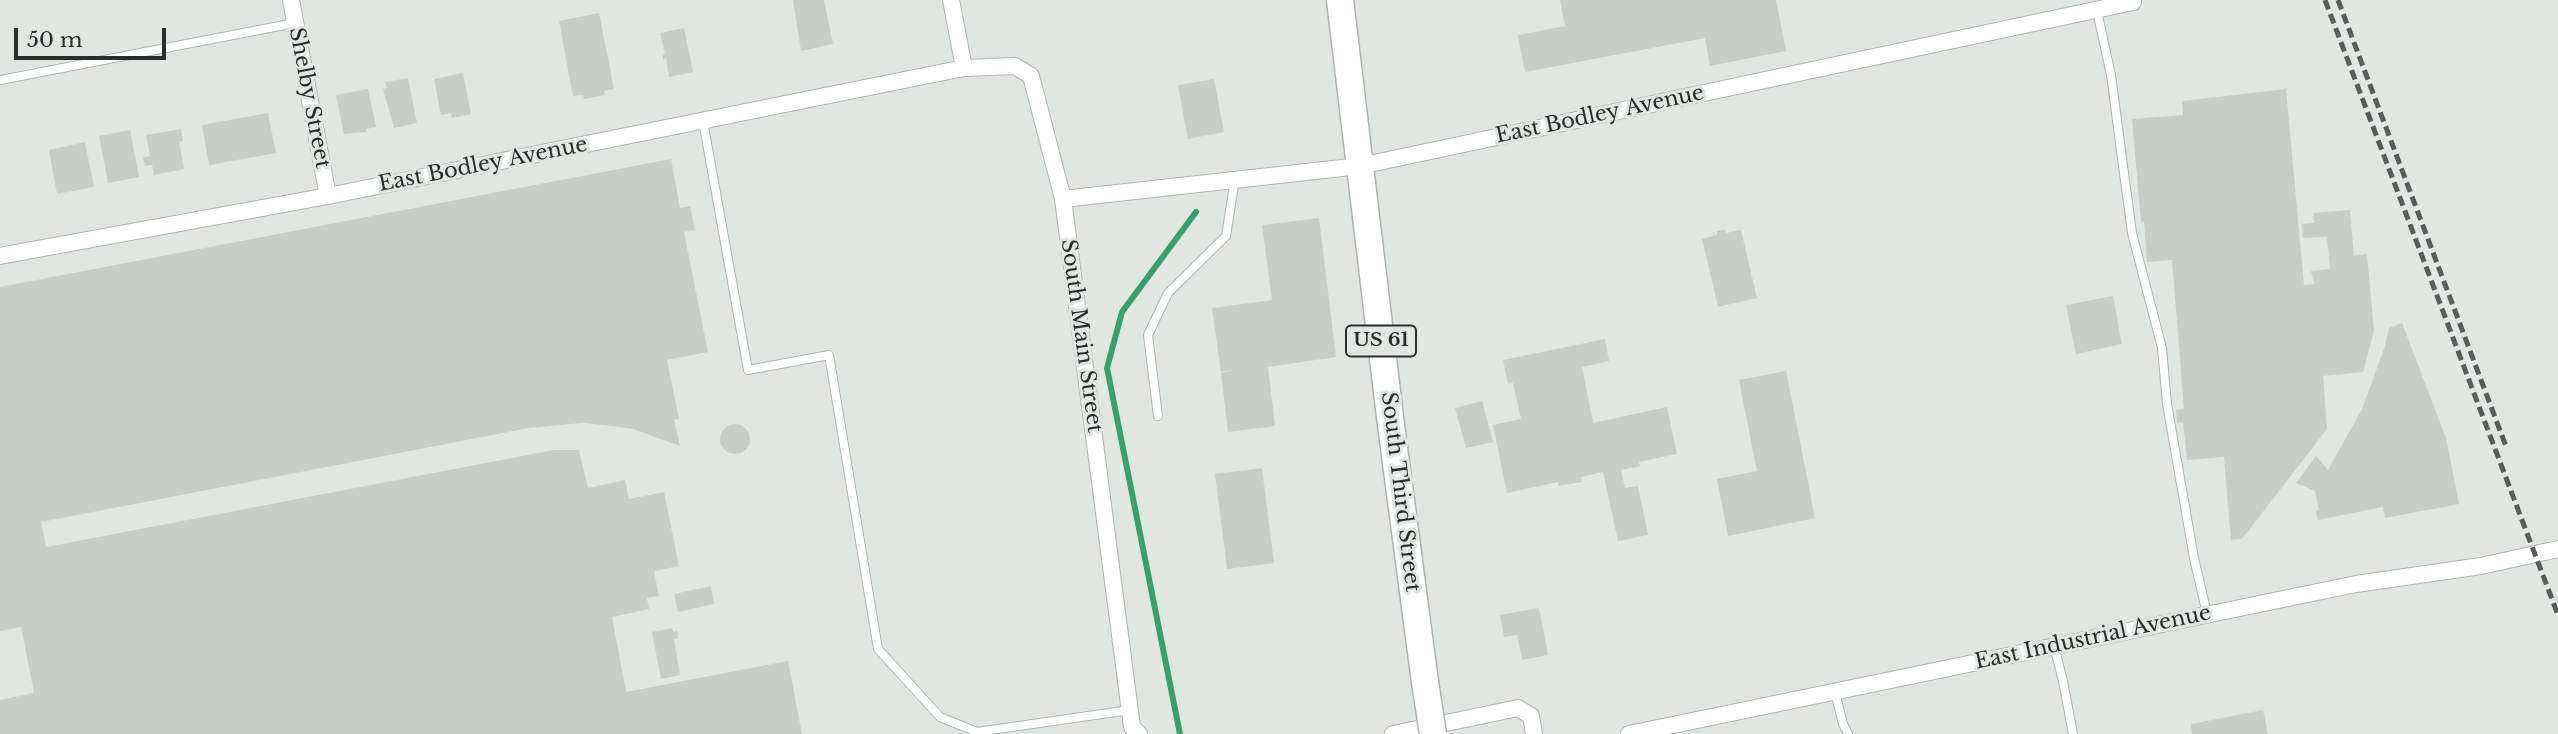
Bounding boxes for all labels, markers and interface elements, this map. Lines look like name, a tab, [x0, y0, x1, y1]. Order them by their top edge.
scale bar	[18, 14, 170, 58]
street label: Shelby Street	[283, 25, 335, 171]
text: 50 m	[27, 27, 82, 53]
street label: East Bodley Avenue	[1494, 81, 1706, 149]
street label: East Bodley Avenue	[376, 132, 590, 198]
street label: South Main Street	[1055, 238, 1107, 434]
road number: US 61	[1346, 326, 1416, 356]
street label: South Third Street	[1375, 391, 1425, 593]
street label: East Industrial Avenue	[1973, 601, 2213, 675]

